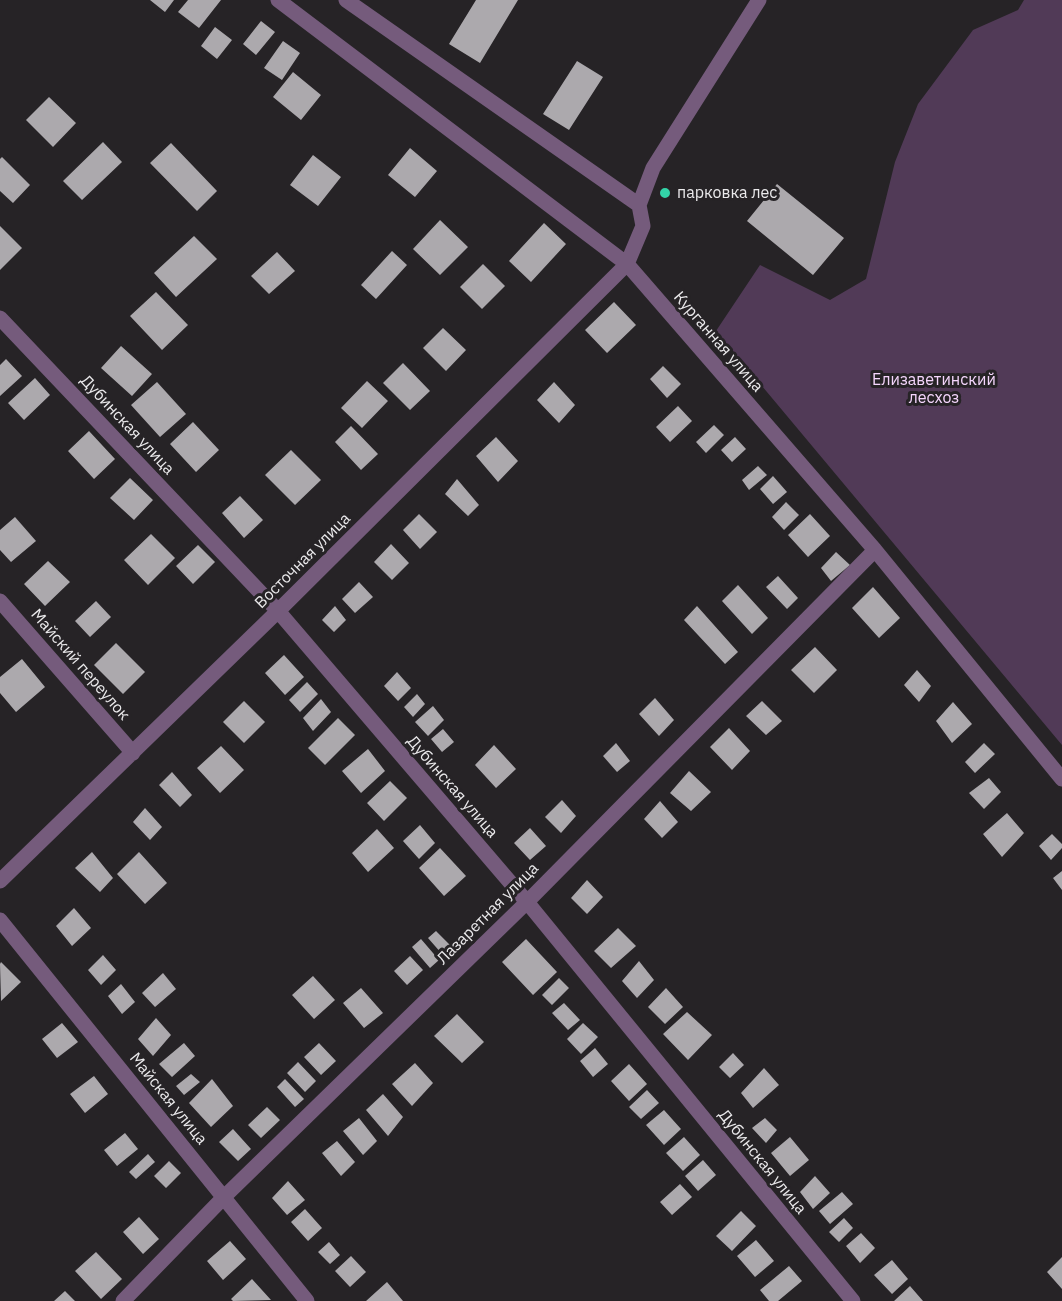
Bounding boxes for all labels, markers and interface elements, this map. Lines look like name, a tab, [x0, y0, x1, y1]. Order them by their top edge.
place label: парковка лес	[677, 183, 777, 203]
marker: парковка лес	[658, 186, 672, 200]
street label: Курганная улица	[669, 288, 767, 396]
park label: Елизаветинский лесхоз	[872, 370, 996, 408]
street label: Дубинская улица	[76, 371, 178, 479]
street label: Восточная улица	[251, 509, 355, 613]
street label: Майский переулок	[27, 606, 133, 724]
street label: Дубинская улица	[402, 732, 502, 842]
street label: Лазаретная улица	[433, 859, 543, 969]
street label: Майская улица	[125, 1049, 211, 1149]
street label: Дубинская улица	[714, 1106, 810, 1218]

